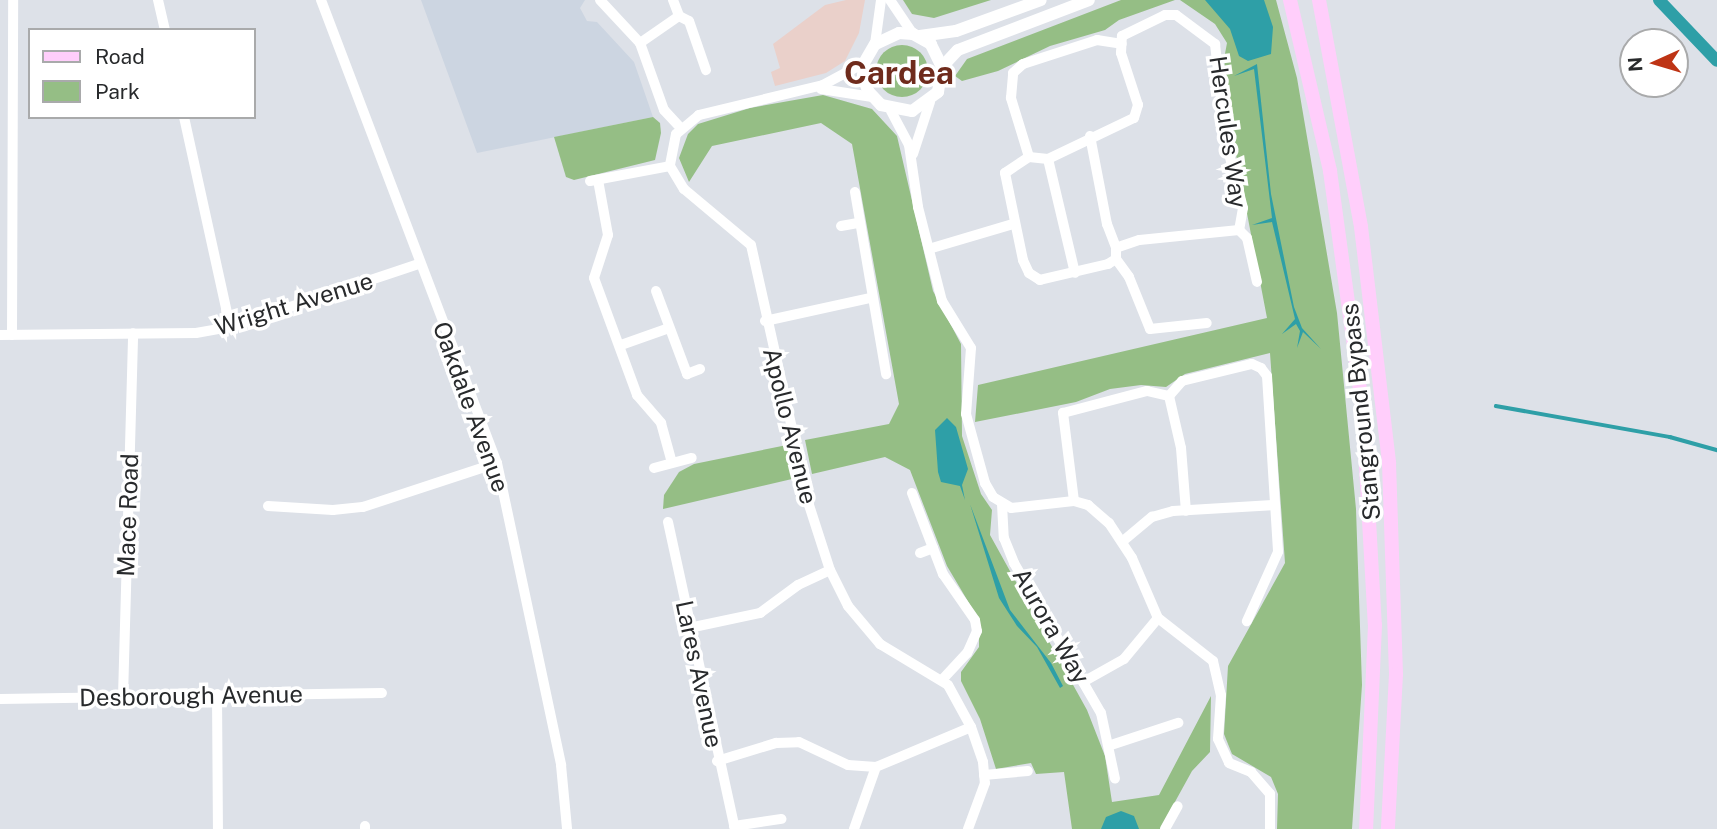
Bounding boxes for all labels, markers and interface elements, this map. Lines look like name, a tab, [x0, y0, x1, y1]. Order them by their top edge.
legend	[28, 28, 256, 119]
north arrow	[1619, 28, 1689, 98]
text: Road	[95, 44, 145, 69]
district label: Cardea	[844, 54, 954, 92]
street label: Hercules Way	[1203, 54, 1253, 210]
text: N	[1624, 56, 1647, 73]
text: Park	[95, 79, 140, 104]
street label: Wright Avenue	[211, 266, 377, 342]
street label: Stanground Bypass	[1335, 302, 1387, 522]
street label: Oakdale Avenue	[427, 318, 515, 496]
street label: Apollo Avenue	[757, 345, 823, 507]
street label: Mace Road	[111, 453, 145, 577]
street label: Aurora Way	[1006, 563, 1096, 689]
street label: Lares Avenue	[669, 598, 729, 750]
street label: Desborough Avenue	[79, 680, 303, 712]

